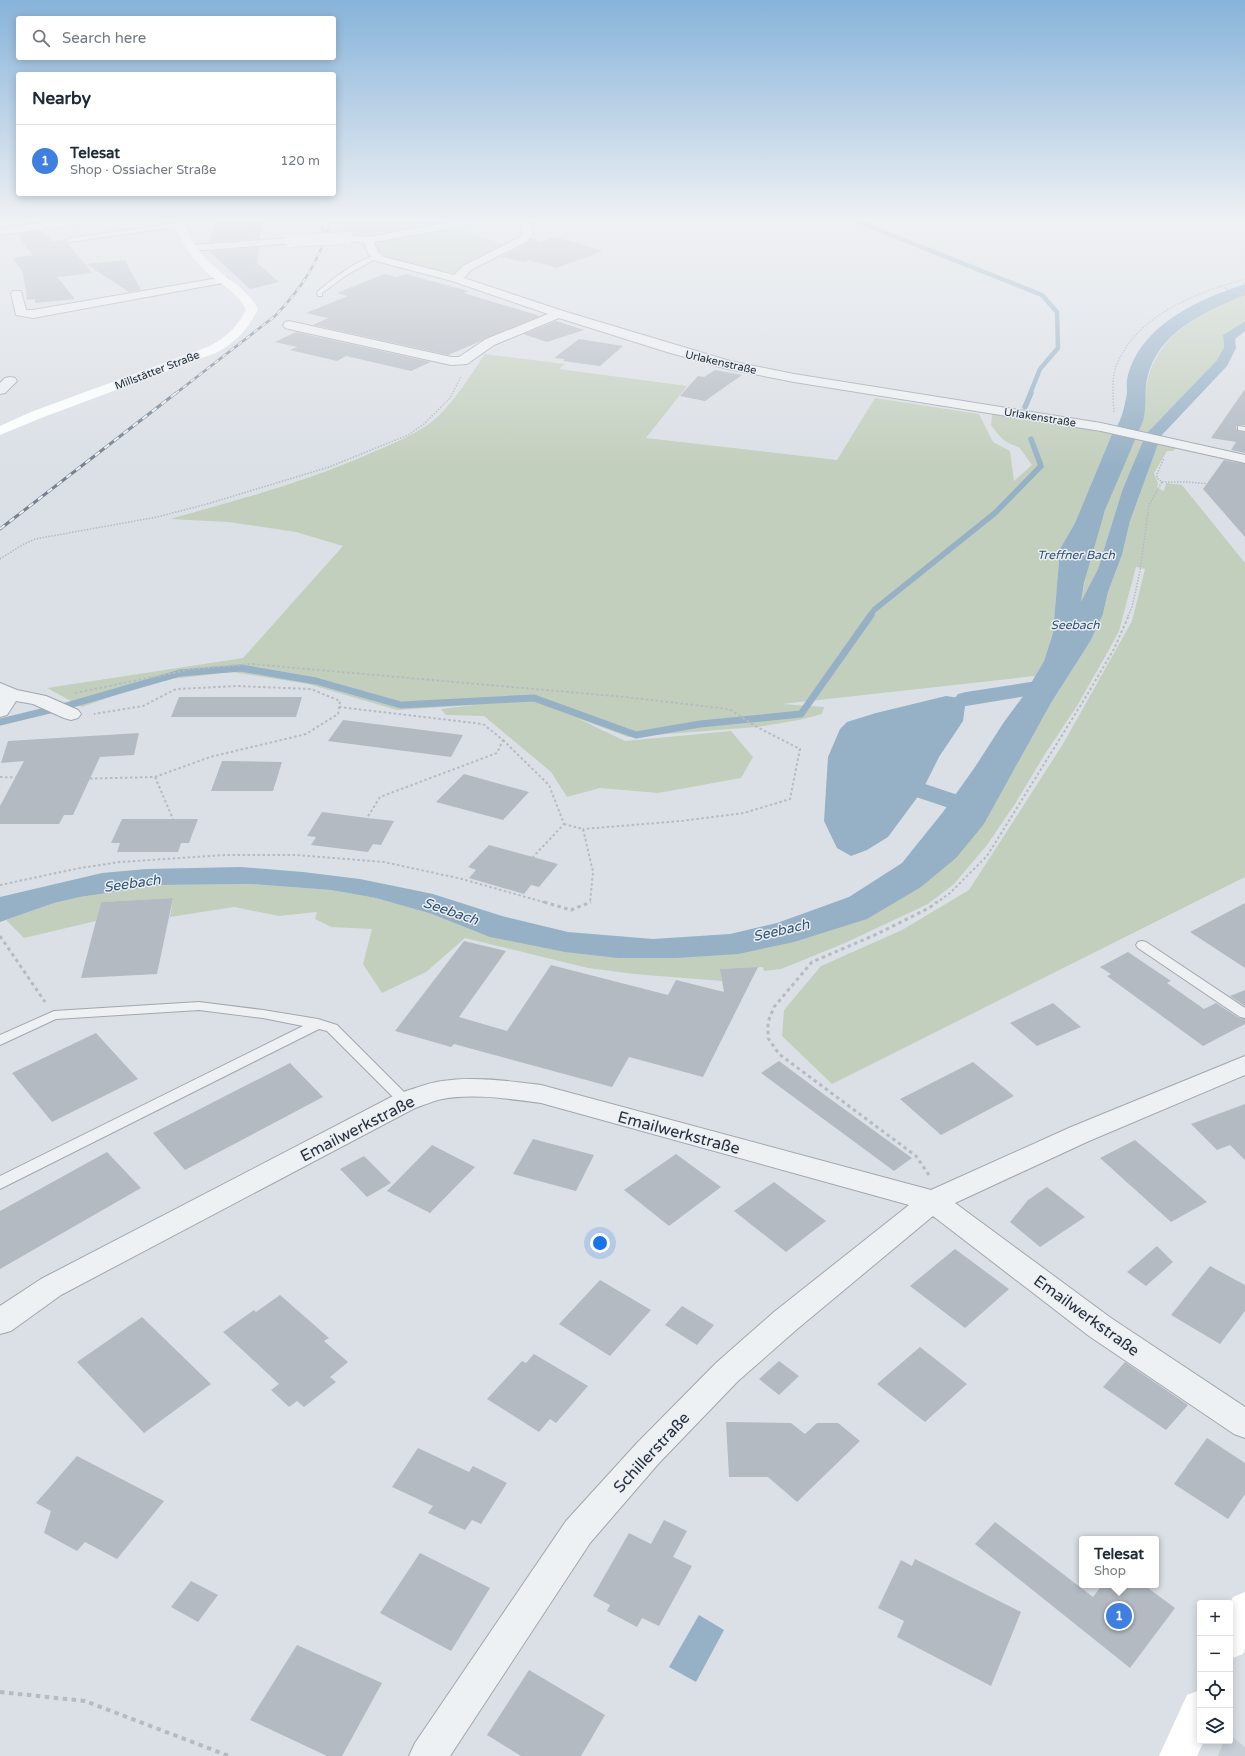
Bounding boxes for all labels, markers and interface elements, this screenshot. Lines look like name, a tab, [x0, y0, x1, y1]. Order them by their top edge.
search box	[16, 16, 336, 60]
icon: search	[30, 27, 52, 49]
text: Search here	[62, 29, 146, 47]
text: Nearby	[32, 88, 91, 109]
text: Telesat	[70, 144, 120, 162]
text: 1	[41, 153, 49, 169]
text: 120 m	[280, 153, 320, 169]
text: Shop · Ossiacher Straße	[70, 162, 216, 178]
street label: Millstätter Straße	[113, 348, 201, 393]
street label: Urlakenstraße	[684, 348, 758, 377]
street label: Urlakenstraße	[1003, 405, 1077, 430]
water label: Treffner Bach	[1037, 548, 1116, 562]
water label: Seebach	[1051, 618, 1100, 632]
water label: Seebach	[103, 871, 162, 896]
water label: Seebach	[421, 894, 481, 929]
water label: Seebach	[751, 916, 811, 945]
street label: Emailwerkstraße	[297, 1091, 418, 1166]
street label: Emailwerkstraße	[615, 1107, 742, 1159]
your location	[590, 1233, 610, 1253]
street label: Emailwerkstraße	[1030, 1271, 1143, 1361]
street label: Schillerstraße	[609, 1408, 694, 1497]
popup	[1079, 1536, 1159, 1588]
text: Telesat	[1094, 1545, 1144, 1563]
text: Shop	[1094, 1563, 1126, 1579]
map controls	[1197, 1600, 1233, 1744]
button: +	[1197, 1600, 1233, 1636]
pin: 1	[1106, 1601, 1132, 1631]
button: −	[1197, 1636, 1233, 1672]
button: locate	[1197, 1672, 1233, 1708]
button: layers	[1197, 1708, 1233, 1744]

